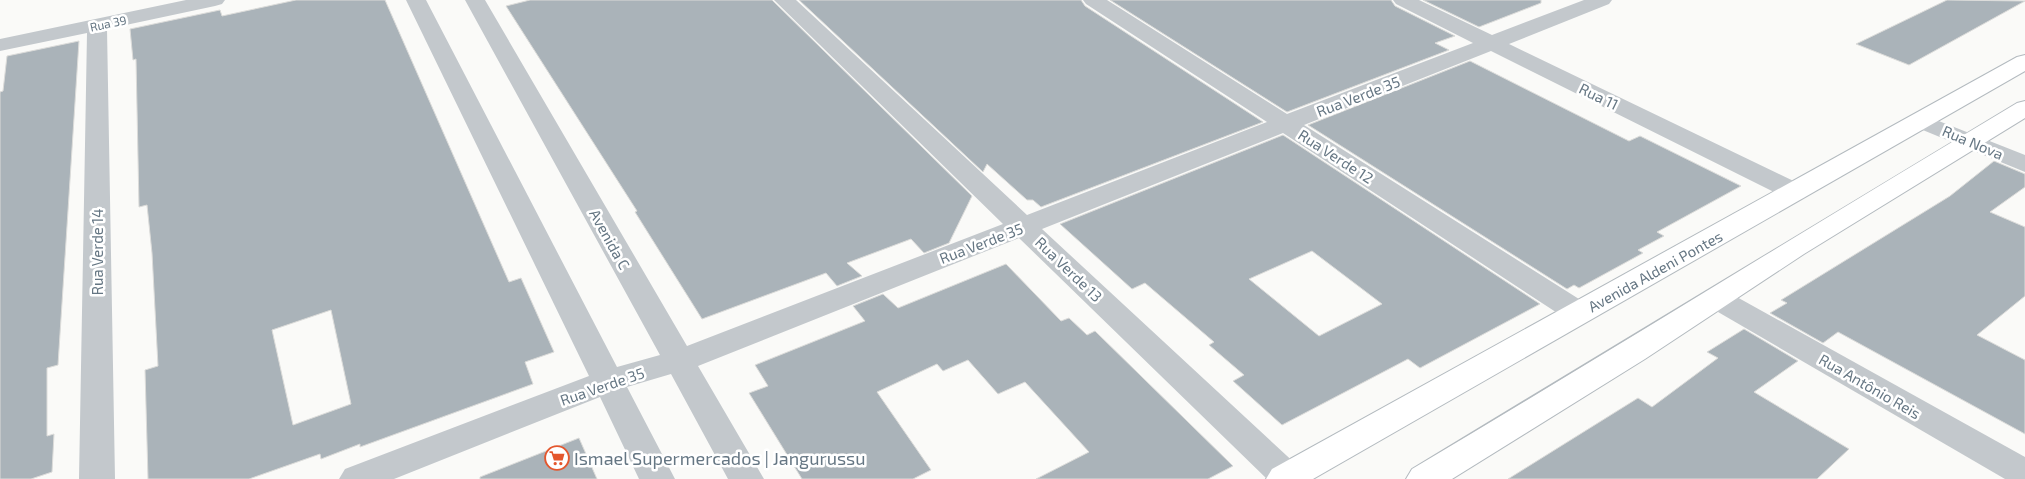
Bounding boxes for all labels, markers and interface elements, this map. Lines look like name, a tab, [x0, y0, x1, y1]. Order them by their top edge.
street label: Rua 39	[88, 12, 128, 34]
street label: Rua Verde 35	[1314, 72, 1402, 120]
street label: Rua 11	[1576, 79, 1622, 113]
street label: Rua Nova	[1940, 121, 2006, 163]
street label: Rua Verde 12	[1295, 125, 1377, 187]
street label: Avenida C	[586, 206, 634, 273]
street label: Rua Verde 14	[88, 209, 106, 295]
street label: Rua Verde 35	[937, 219, 1025, 267]
street label: Avenida Aldeni Pontes	[1585, 227, 1725, 315]
street label: Rua Verde 13	[1032, 233, 1106, 305]
street label: Rua Antônio Reis	[1816, 350, 1924, 422]
street label: Rua Verde 35	[558, 363, 646, 409]
supermarket icon: Ismael Supermercados | Jangurussu	[544, 445, 570, 471]
place label: Ismael Supermercados | Jangurussu	[574, 447, 865, 469]

